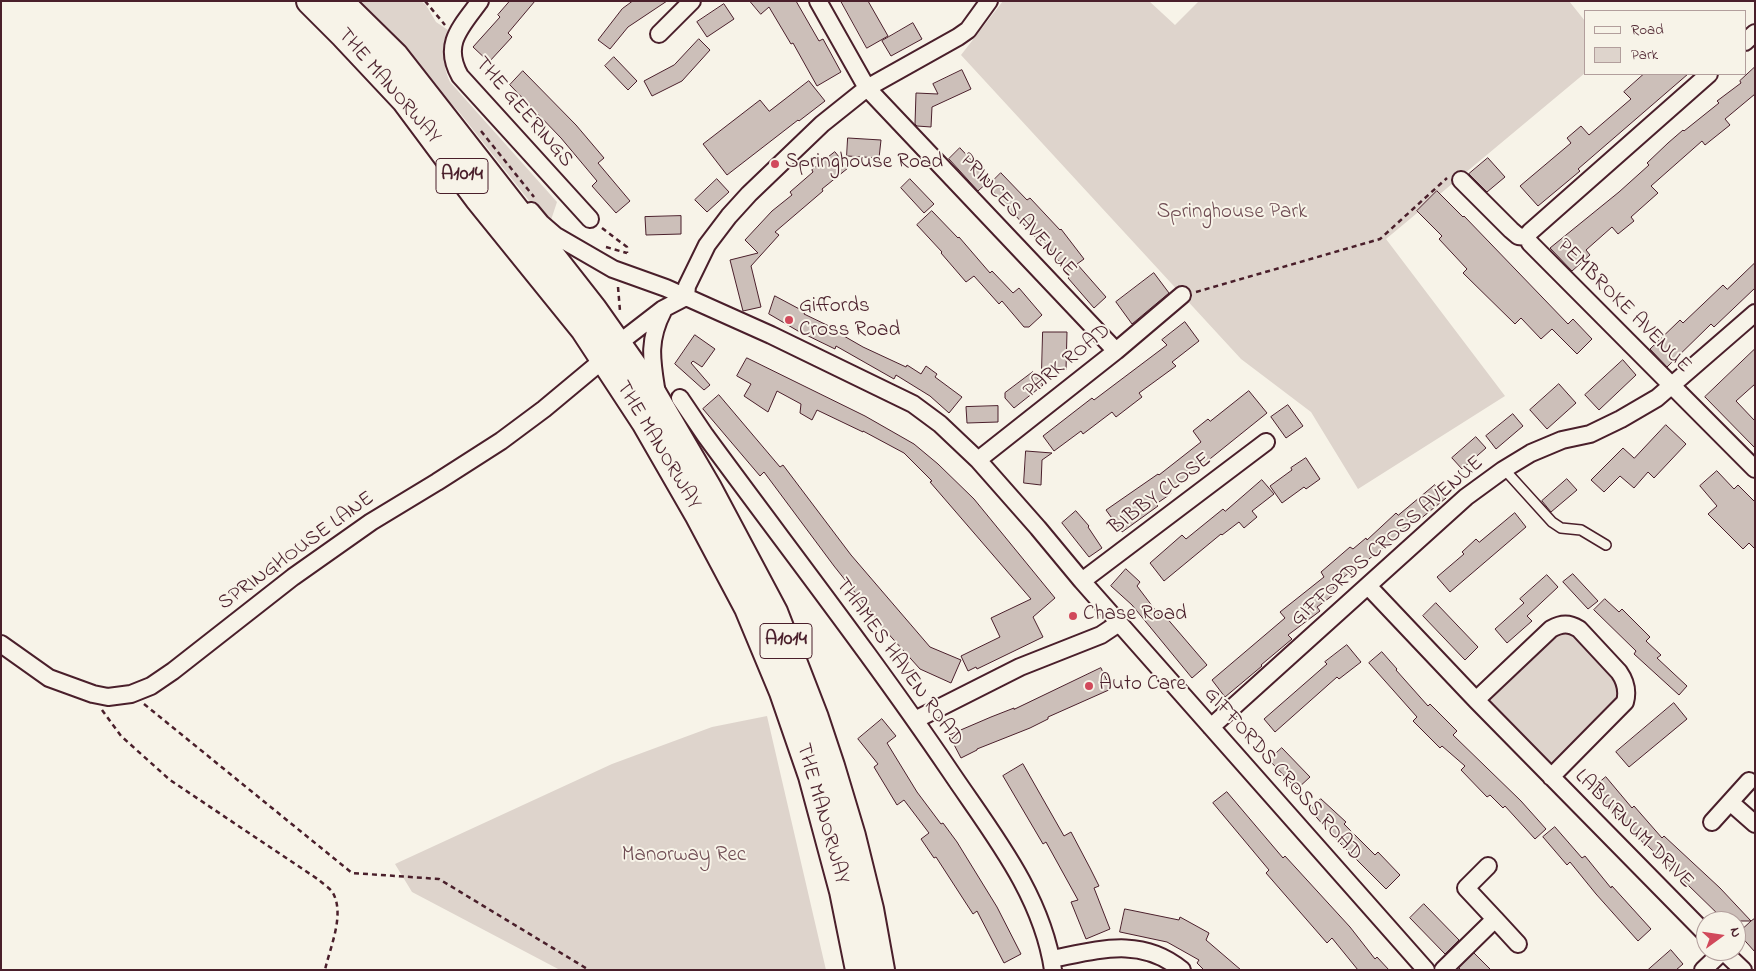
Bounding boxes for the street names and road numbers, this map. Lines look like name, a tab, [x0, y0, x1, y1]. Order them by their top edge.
street label: THE MANORWAY	[331, 24, 445, 150]
street label: THE GEERINGS	[468, 53, 578, 173]
street label: PRINCES AVENUE	[953, 149, 1081, 283]
road number: A1014	[436, 158, 488, 194]
street label: PEMBROKE AVENUE	[1550, 234, 1696, 380]
street label: PARK ROAD	[1019, 319, 1117, 405]
street label: THE MANORWAY	[609, 377, 705, 515]
street label: BIBBY CLOSE	[1105, 448, 1217, 542]
street label: GIFFORDS CROSS AVENUE	[1287, 451, 1489, 633]
street label: SPRINGHOUSE LANE	[214, 487, 380, 617]
street label: THAMES HAVEN ROAD	[828, 574, 968, 752]
road number: A1014	[760, 624, 812, 658]
street label: GIFFORDS CROSS ROAD	[1197, 683, 1367, 867]
street label: THE MANORWAY	[789, 741, 853, 887]
street label: LABURNUM DRIVE	[1568, 765, 1698, 895]

